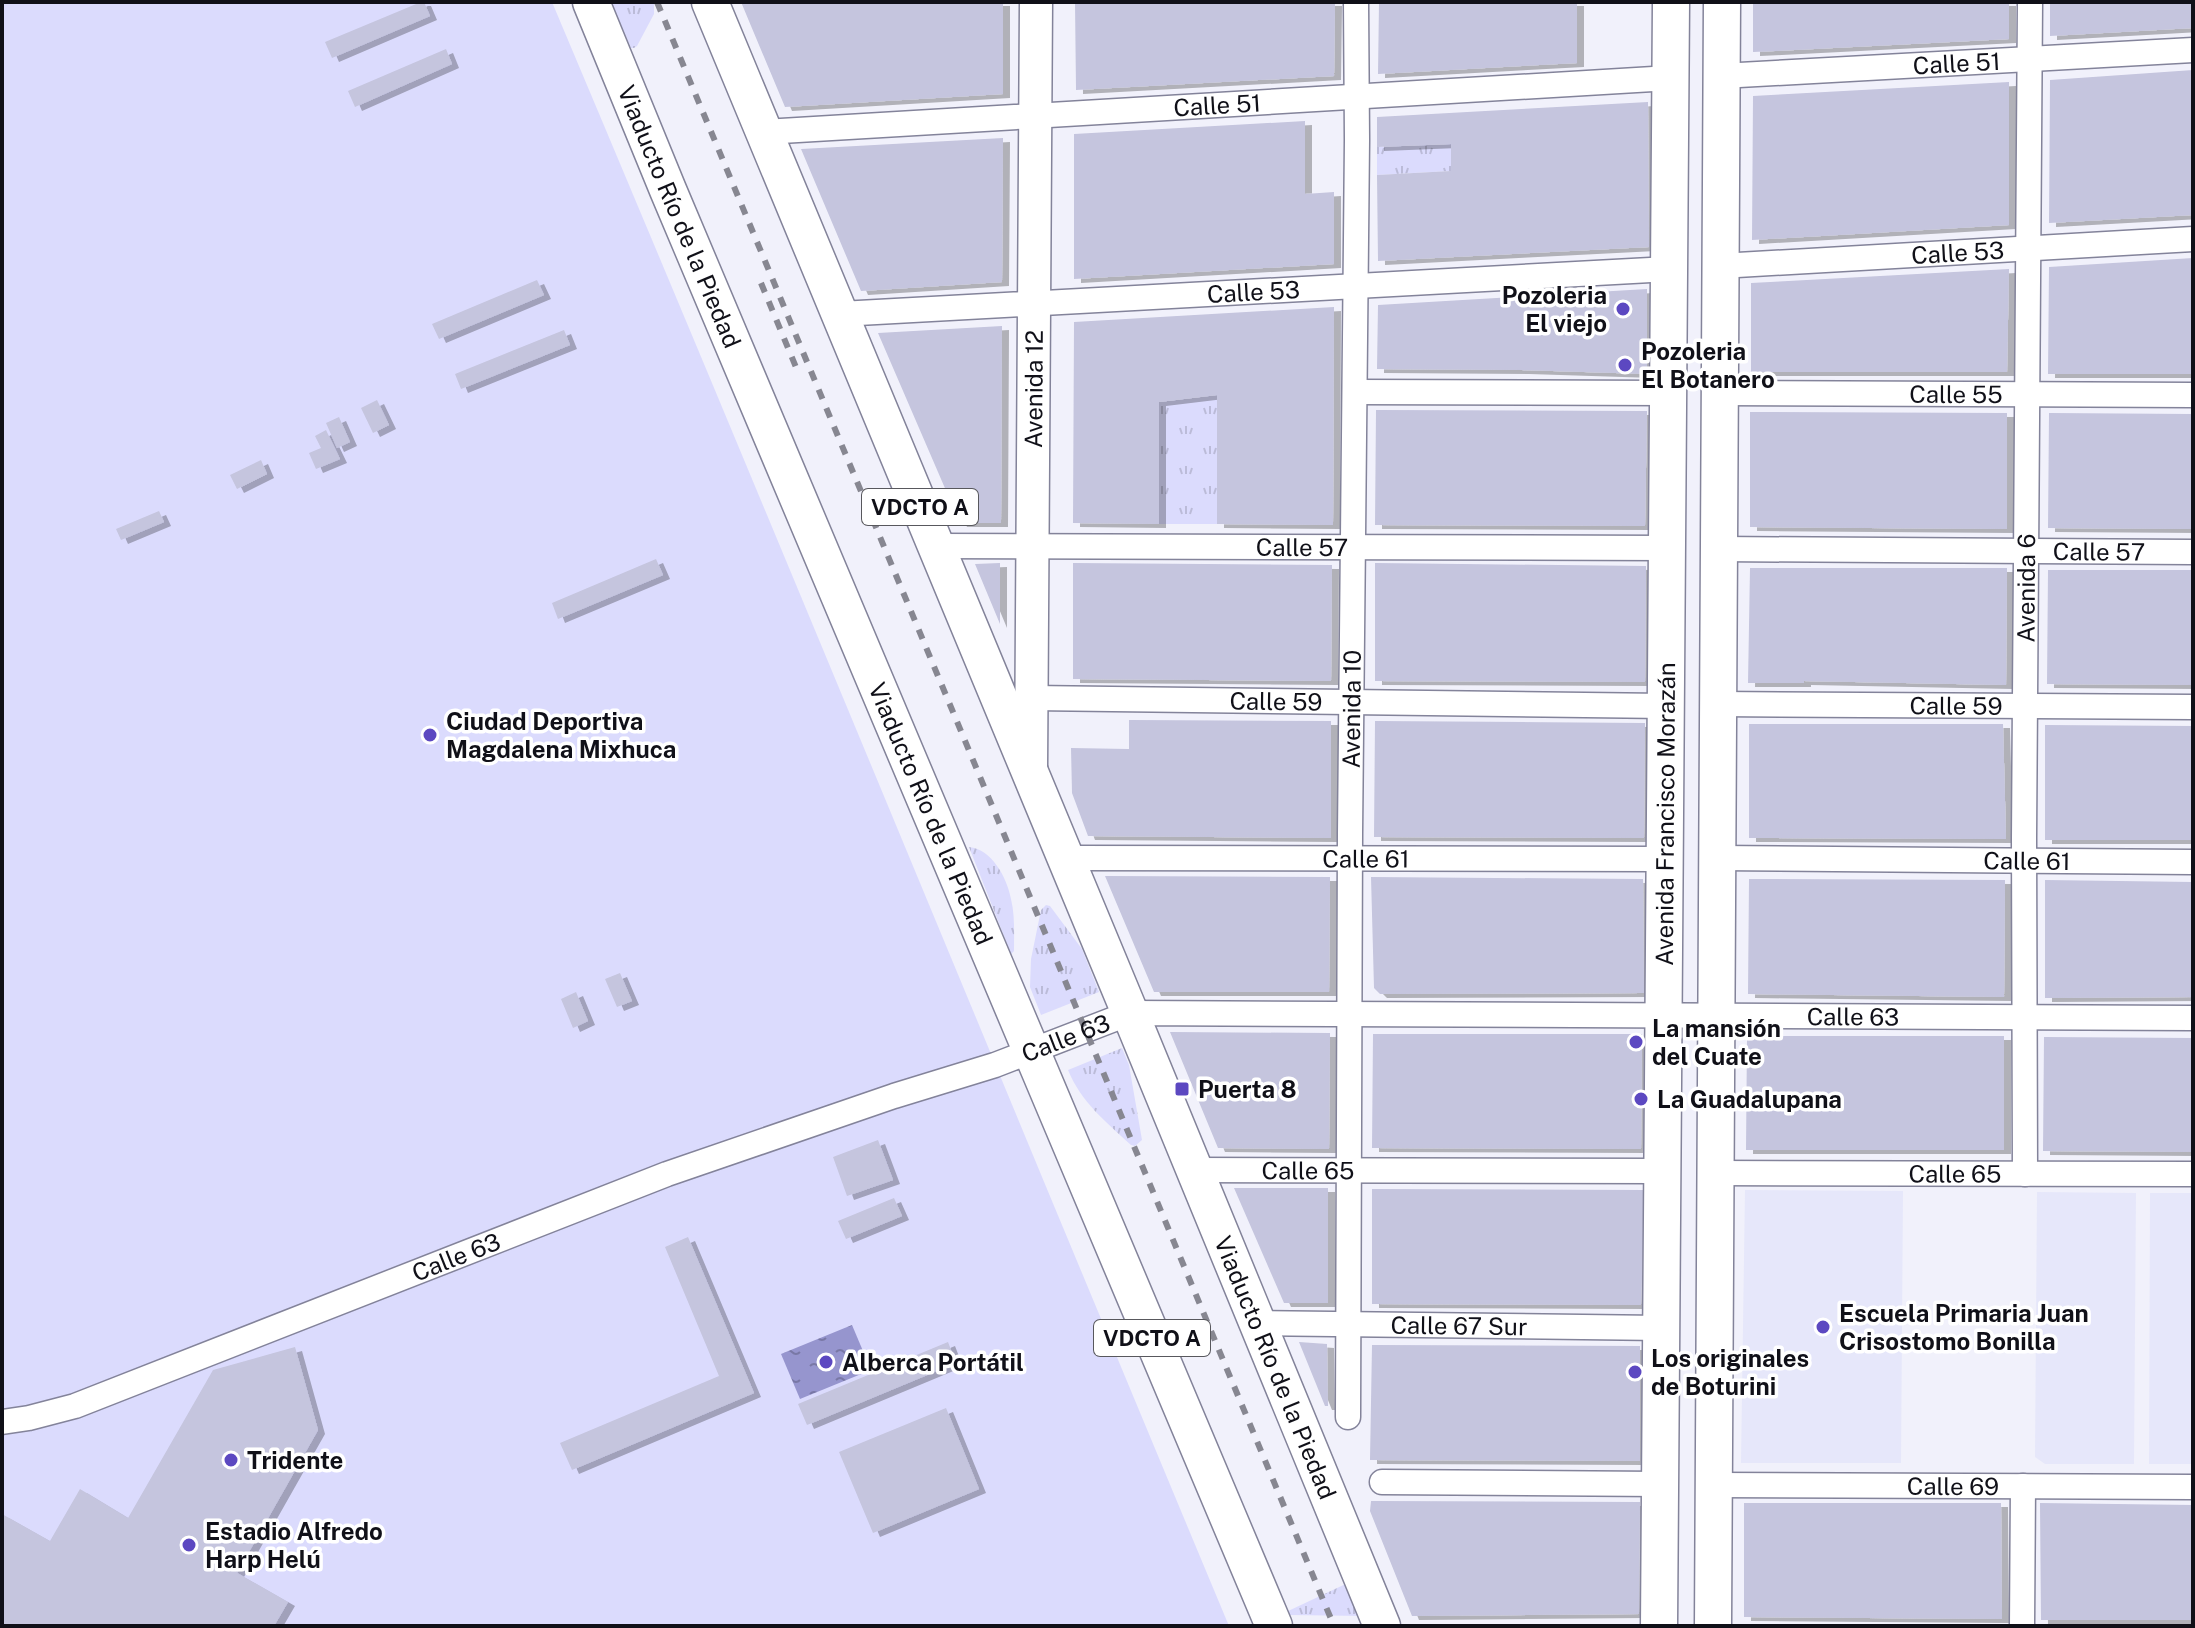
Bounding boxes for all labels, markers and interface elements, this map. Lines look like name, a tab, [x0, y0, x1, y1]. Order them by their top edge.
street label: Calle 51	[1912, 47, 2001, 79]
street label: Viaducto Río de la Piedad	[613, 81, 747, 352]
street label: Calle 51	[1173, 88, 1262, 122]
street label: Calle 53	[1910, 236, 2005, 269]
street label: Calle 53	[1206, 275, 1301, 308]
place label: Pozoleria El viejo	[1502, 281, 1607, 337]
marker: Pozoleria El viejo	[1614, 300, 1632, 318]
street label: Avenida 12	[1019, 330, 1048, 448]
place label: Pozoleria El Botanero	[1641, 337, 1775, 393]
marker: Pozoleria El Botanero	[1616, 356, 1634, 374]
street label: Calle 55	[1909, 380, 2003, 408]
road number: VDCTO A	[862, 489, 978, 525]
street label: Calle 57	[1256, 533, 1348, 561]
street label: Avenida 6	[2011, 533, 2040, 643]
street label: Calle 57	[2053, 537, 2145, 566]
street label: Avenida 10	[1337, 649, 1366, 769]
street label: Avenida Francisco Morazán	[1650, 662, 1680, 966]
street label: Viaducto Río de la Piedad	[863, 678, 999, 949]
street label: Calle 59	[1229, 686, 1323, 716]
street label: Calle 59	[1909, 691, 2003, 720]
place label: Ciudad Deportiva Magdalena Mixhuca	[446, 707, 676, 763]
marker: Ciudad Deportiva Magdalena Mixhuca	[421, 726, 439, 744]
street label: Calle 61	[1322, 844, 1410, 873]
street label: Calle 61	[1983, 846, 2071, 875]
street label: Calle 63	[1807, 1002, 1899, 1031]
street label: Calle 63	[1017, 1008, 1114, 1067]
place label: La mansión del Cuate	[1652, 1014, 1781, 1070]
marker: La mansión del Cuate	[1627, 1033, 1645, 1051]
place label: Puerta 8	[1198, 1075, 1297, 1103]
marker: Puerta 8	[1173, 1080, 1191, 1098]
place label: La Guadalupana	[1657, 1085, 1842, 1113]
marker: La Guadalupana	[1632, 1090, 1650, 1108]
street label: Calle 65	[1262, 1156, 1354, 1184]
street label: Calle 65	[1909, 1159, 2001, 1188]
street label: Calle 63	[408, 1227, 504, 1287]
street label: Viaducto Río de la Piedad	[1209, 1232, 1342, 1503]
place label: Escuela Primaria Juan Crisostomo Bonilla	[1839, 1299, 2089, 1355]
street label: Calle 67 Sur	[1390, 1311, 1528, 1340]
marker: Escuela Primaria Juan Crisostomo Bonilla	[1814, 1318, 1832, 1336]
road number: VDCTO A	[1094, 1320, 1210, 1356]
place label: Los originales de Boturini	[1651, 1344, 1809, 1400]
place label: Alberca Portátil	[842, 1348, 1024, 1376]
marker: Alberca Portátil	[817, 1353, 835, 1371]
marker: Los originales de Boturini	[1626, 1363, 1644, 1381]
place label: Tridente	[247, 1446, 343, 1474]
marker: Tridente	[222, 1451, 240, 1469]
street label: Calle 69	[1907, 1472, 1999, 1500]
place label: Estadio Alfredo Harp Helú	[205, 1517, 383, 1573]
marker: Estadio Alfredo Harp Helú	[180, 1536, 198, 1554]

